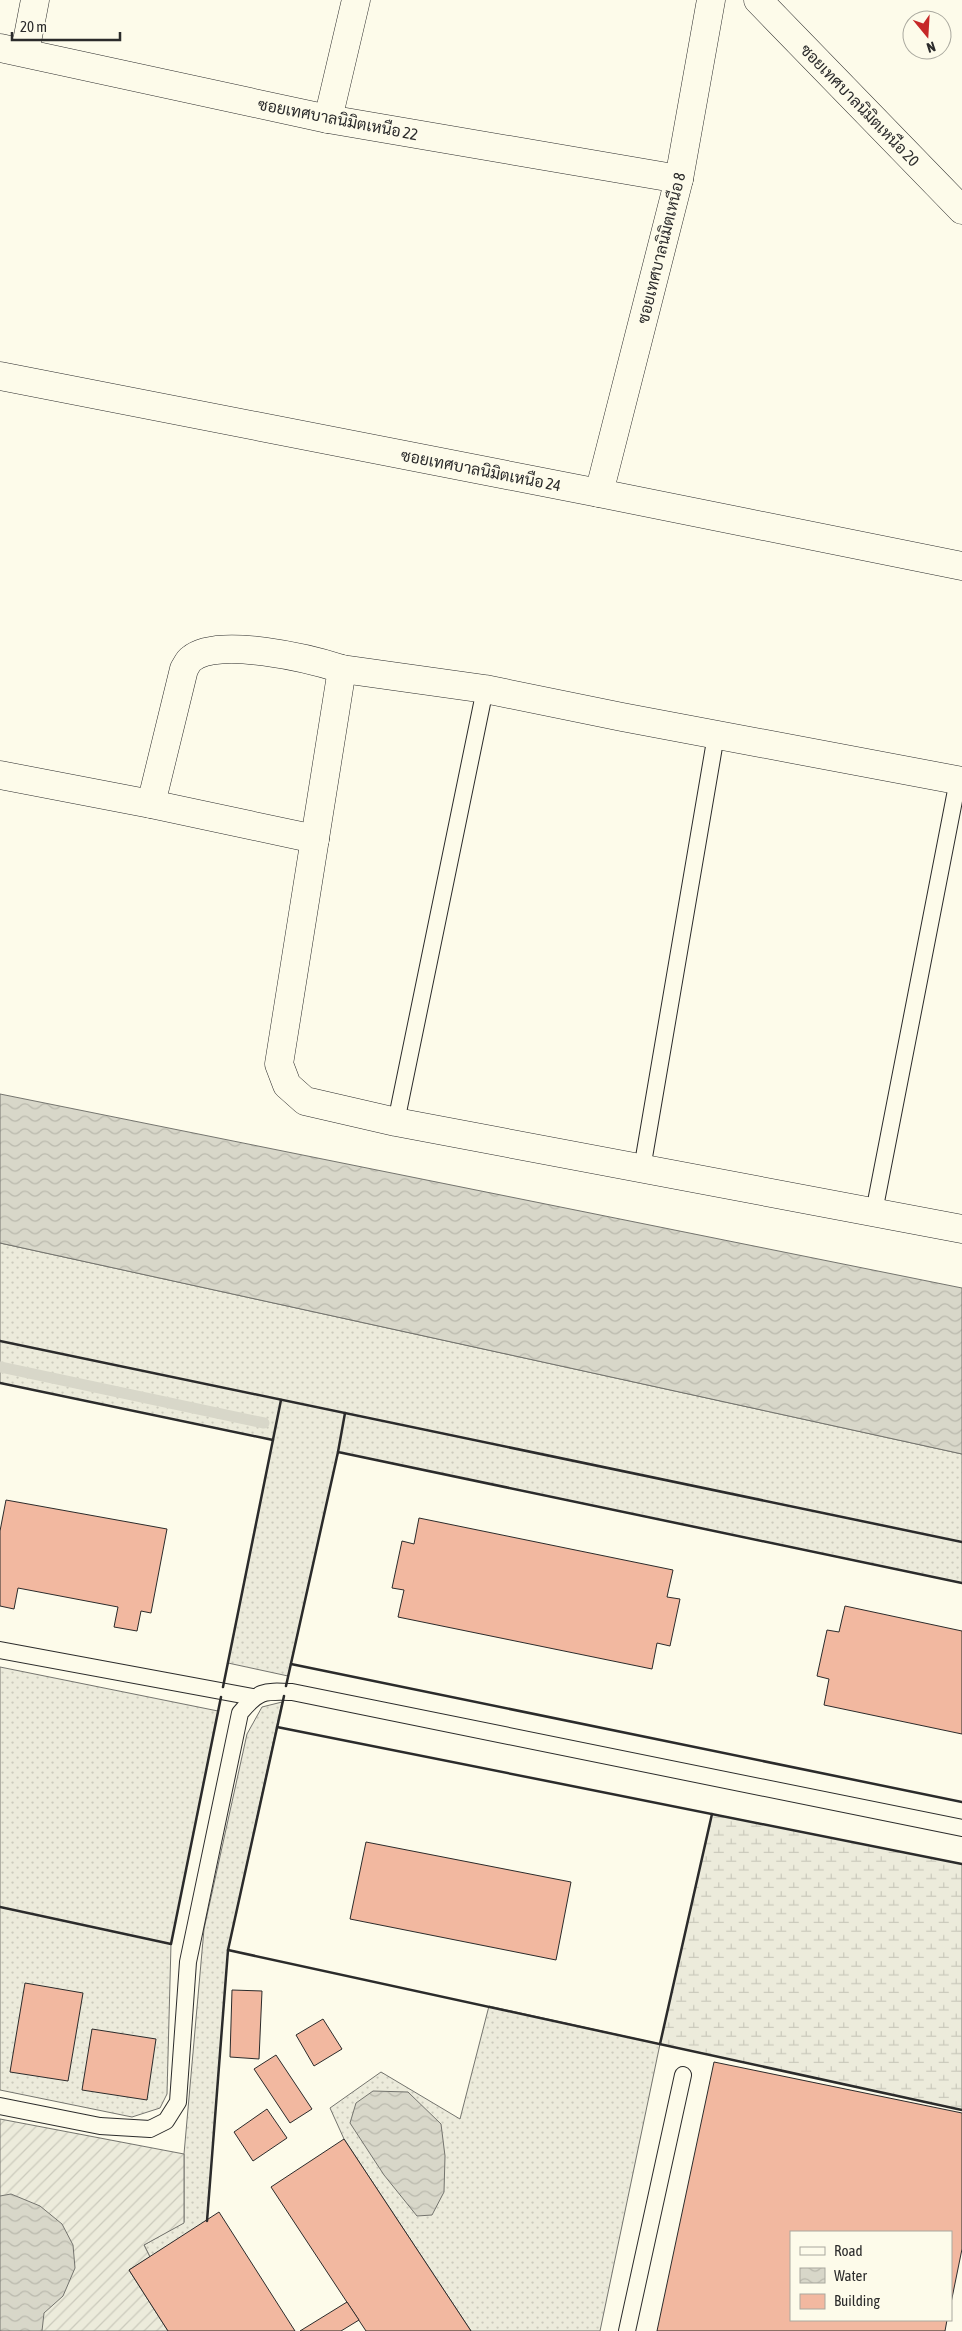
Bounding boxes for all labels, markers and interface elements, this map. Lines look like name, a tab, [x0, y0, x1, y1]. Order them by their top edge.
scale bar	[12, 10, 120, 42]
north arrow	[902, 10, 952, 60]
text: 20 m	[20, 18, 47, 35]
text: N	[925, 38, 937, 56]
street label: ซอยเทศบาลนิมิตเหนือ 20	[797, 40, 924, 170]
street label: ซอยเทศบาลนิมิตเหนือ 22	[257, 94, 420, 143]
street label: ซอยเทศบาลนิมิตเหนือ 8	[633, 170, 688, 325]
street label: ซอยเทศบาลนิมิตเหนือ 24	[400, 445, 563, 494]
legend	[790, 2231, 952, 2321]
text: Road	[834, 2242, 863, 2259]
text: Water	[834, 2267, 867, 2284]
text: Building	[834, 2292, 880, 2309]

